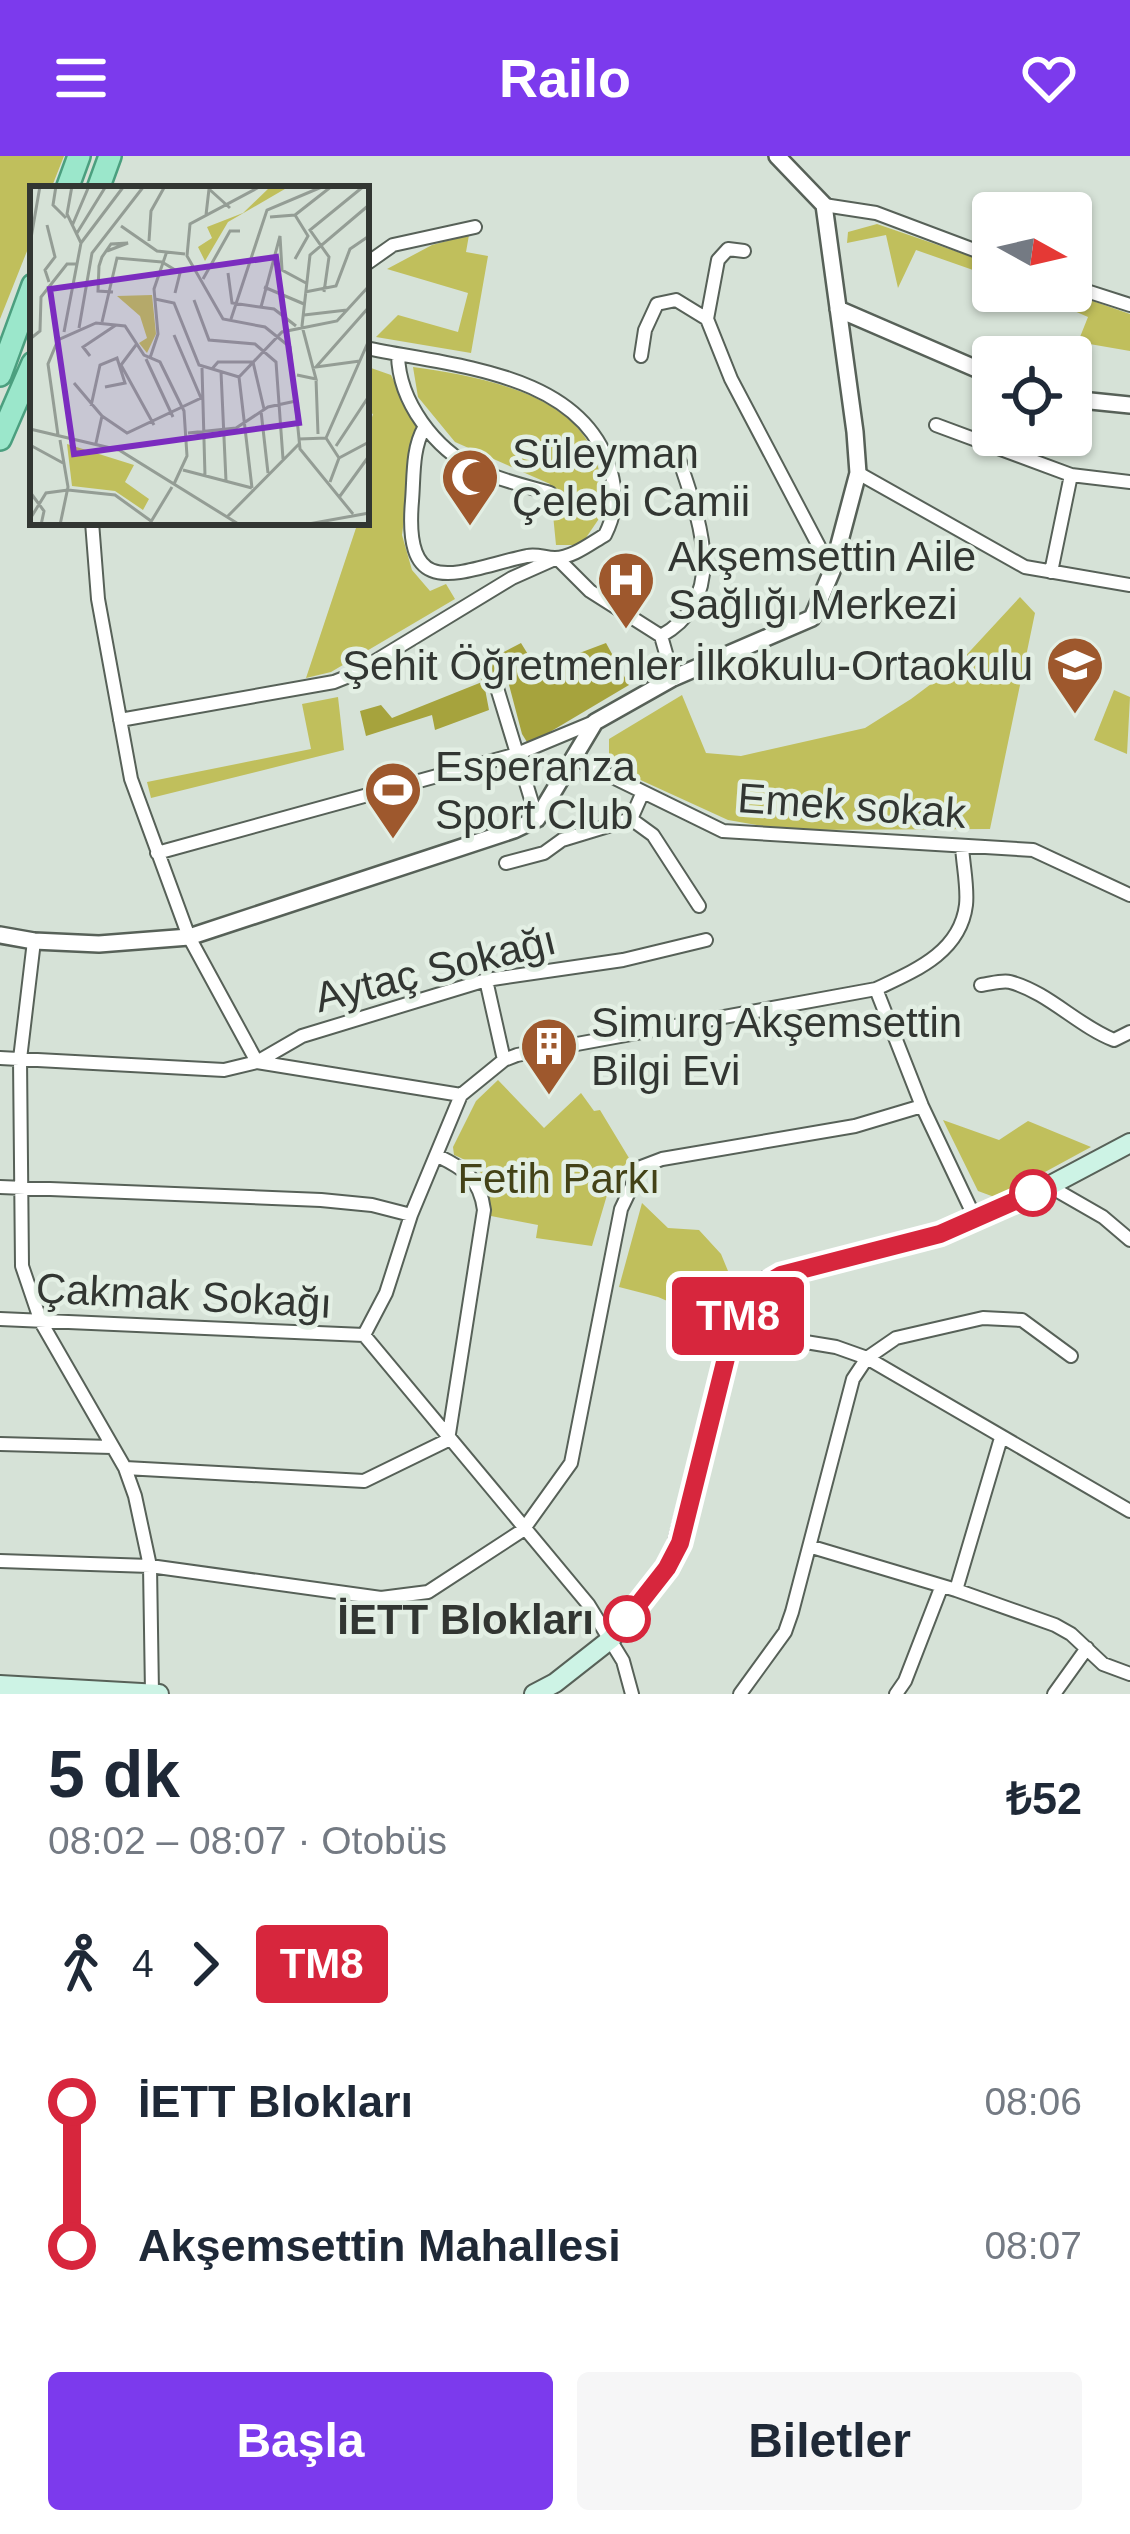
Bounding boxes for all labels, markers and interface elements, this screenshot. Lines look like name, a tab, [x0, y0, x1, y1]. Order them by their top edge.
icon: menu	[48, 45, 114, 111]
icon: heart	[1016, 45, 1082, 111]
text: Railo	[499, 48, 631, 108]
inset map	[30, 186, 369, 525]
north arrow	[972, 192, 1092, 312]
map controls	[972, 192, 1092, 456]
button: locate	[972, 336, 1092, 456]
place label: Süleyman Çelebi Camii	[512, 430, 750, 525]
mosque icon: Süleyman Çelebi Camii	[439, 446, 501, 528]
place label: Akşemsettin Aile Sağlığı Merkezi	[668, 533, 976, 628]
hospital icon: Akşemsettin Aile Sağlığı Merkezi	[595, 549, 657, 631]
school or university icon: Şehit Öğretmenler İlkokulu-Ortaokulu	[1044, 634, 1106, 716]
place label: Şehit Öğretmenler İlkokulu-Ortaokulu	[342, 642, 1033, 689]
place label: Esperanza Sport Club	[435, 743, 636, 838]
sports icon: Esperanza Sport Club	[362, 759, 424, 841]
street label: Emek sokak	[736, 774, 969, 837]
street label: Aytaç Sokağı	[310, 916, 561, 1021]
place label: Simurg Akşemsettin Bilgi Evi	[591, 999, 962, 1094]
building icon: Simurg Akşemsettin Bilgi Evi	[518, 1015, 580, 1097]
park label: Fetih Parkı	[457, 1155, 661, 1202]
unlabelled marker	[1011, 1171, 1055, 1215]
street label: Çakmak Sokağı	[35, 1264, 333, 1327]
line badge: TM8	[669, 1277, 807, 1355]
text: TM8	[696, 1292, 780, 1339]
place label: İETT Blokları	[337, 1596, 594, 1643]
marker: İETT Blokları	[605, 1597, 649, 1641]
text: 5 dk	[48, 1737, 180, 1811]
text: ₺52	[1006, 1773, 1082, 1824]
text: 08:02 – 08:07 · Otobüs	[48, 1819, 447, 1862]
icon: walk	[48, 1931, 114, 1997]
icon: forward	[172, 1931, 238, 1997]
text: TM8	[280, 1940, 364, 1987]
text: 4	[132, 1942, 154, 1985]
text: İETT Blokları	[138, 2076, 413, 2127]
text: 08:06	[984, 2080, 1082, 2123]
text: Akşemsettin Mahallesi	[138, 2220, 621, 2271]
text: 08:07	[984, 2224, 1082, 2267]
button: Başla	[48, 2372, 553, 2510]
button: Biletler	[577, 2372, 1082, 2510]

